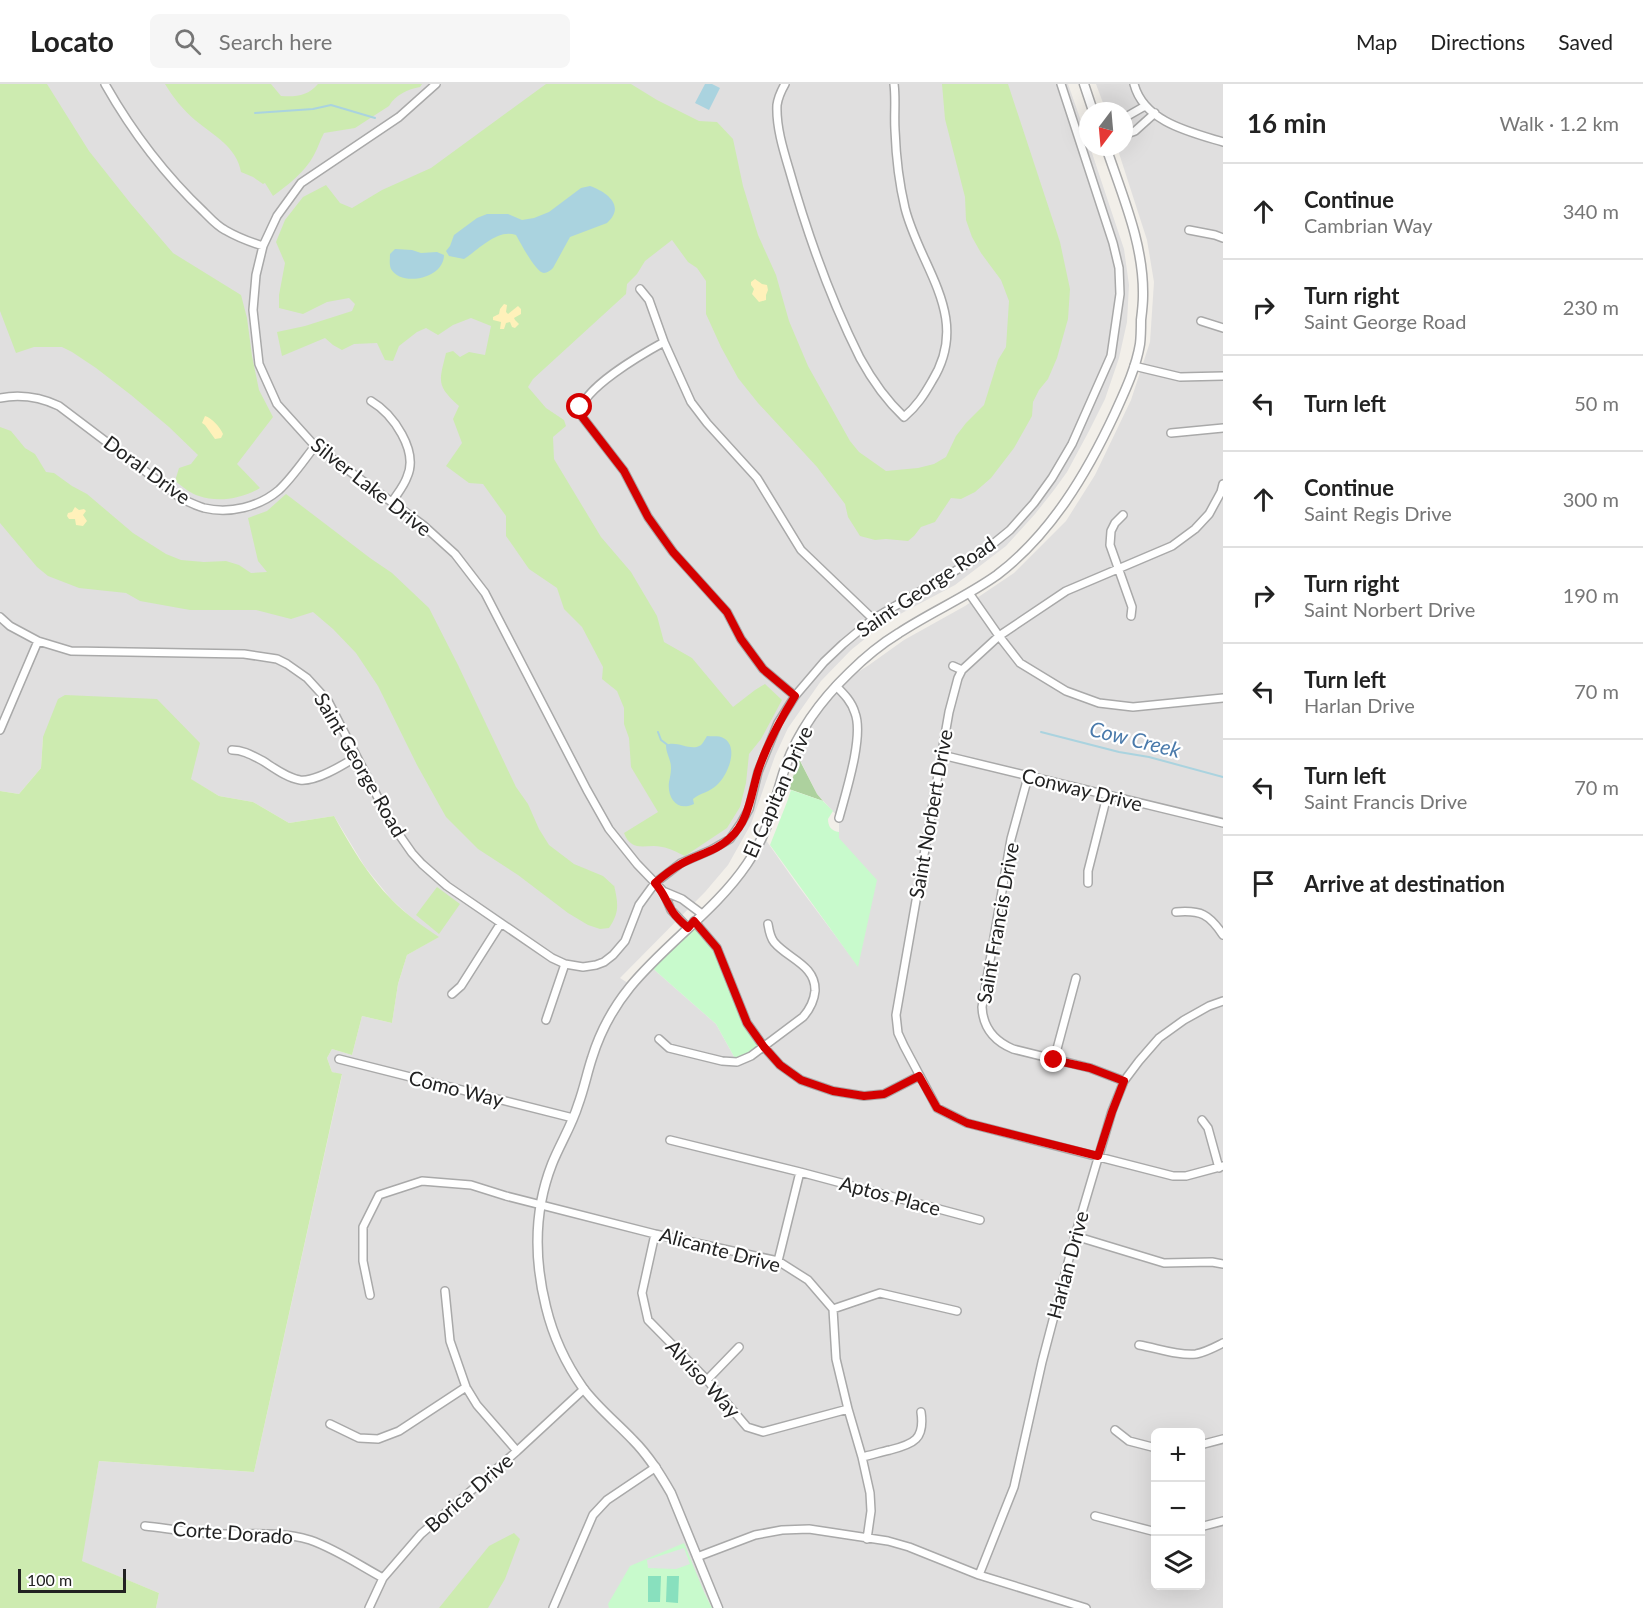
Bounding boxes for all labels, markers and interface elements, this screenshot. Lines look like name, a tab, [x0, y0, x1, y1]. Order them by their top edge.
search box	[150, 14, 570, 68]
text: Locato	[30, 24, 114, 58]
icon: search	[171, 25, 204, 58]
text: Search here	[219, 28, 332, 55]
text: Map	[1356, 29, 1397, 54]
text: Directions	[1430, 29, 1525, 54]
text: Saved	[1558, 29, 1613, 54]
north arrow	[1079, 102, 1133, 156]
text: 16 min	[1247, 107, 1327, 139]
text: Walk · 1.2 km	[1500, 111, 1619, 135]
text: Continue	[1304, 186, 1394, 213]
icon: ahead	[1247, 195, 1280, 228]
text: 340 m	[1563, 199, 1619, 223]
text: Cambrian Way	[1304, 213, 1433, 237]
text: Turn right	[1304, 282, 1399, 309]
icon: right	[1247, 291, 1280, 324]
text: 230 m	[1563, 295, 1619, 319]
text: Saint George Road	[1304, 309, 1466, 333]
icon: left	[1247, 387, 1280, 420]
text: Turn left	[1304, 390, 1386, 417]
text: 50 m	[1574, 391, 1619, 415]
route start	[566, 393, 592, 419]
street label: Doral Drive	[100, 430, 195, 509]
street label: Silver Lake Drive	[307, 432, 437, 541]
text: Continue	[1304, 474, 1394, 501]
icon: ahead	[1247, 483, 1280, 516]
text: 300 m	[1563, 487, 1619, 511]
text: Saint Regis Drive	[1304, 501, 1452, 525]
street label: Saint George Road	[851, 531, 1000, 642]
text: Turn right	[1304, 570, 1399, 597]
icon: right	[1247, 579, 1280, 612]
text: 190 m	[1563, 583, 1619, 607]
text: Saint Norbert Drive	[1304, 597, 1475, 621]
text: Turn left	[1304, 666, 1386, 693]
icon: left	[1247, 675, 1280, 708]
text: 70 m	[1574, 679, 1619, 703]
street label: Saint George Road	[310, 688, 412, 841]
text: Harlan Drive	[1304, 693, 1415, 717]
water label: Cow Creek	[1087, 715, 1185, 762]
street label: El Capitan Drive	[737, 722, 817, 861]
street label: Saint Norbert Drive	[903, 727, 957, 900]
street label: Conway Drive	[1019, 762, 1145, 816]
text: Turn left	[1304, 762, 1386, 789]
icon: left	[1247, 771, 1280, 804]
text: 70 m	[1574, 775, 1619, 799]
text: Saint Francis Drive	[1304, 789, 1467, 813]
street label: Saint Francis Drive	[971, 840, 1023, 1005]
icon: arrive	[1247, 867, 1280, 900]
text: Arrive at destination	[1304, 870, 1505, 897]
route end	[1040, 1046, 1066, 1072]
street label: Como Way	[406, 1065, 507, 1112]
street label: Aptos Place	[837, 1170, 943, 1220]
street label: Harlan Drive	[1041, 1208, 1093, 1321]
street label: Alicante Drive	[657, 1221, 783, 1277]
street label: Alviso Way	[662, 1334, 746, 1423]
map controls	[1151, 1428, 1205, 1590]
button: +	[1151, 1428, 1205, 1482]
street label: Borica Drive	[420, 1448, 517, 1537]
button: −	[1151, 1482, 1205, 1536]
street label: Corte Dorado	[172, 1516, 294, 1548]
button: layers	[1151, 1536, 1205, 1590]
scale bar	[18, 1566, 126, 1594]
text: 100 m	[27, 1570, 72, 1589]

